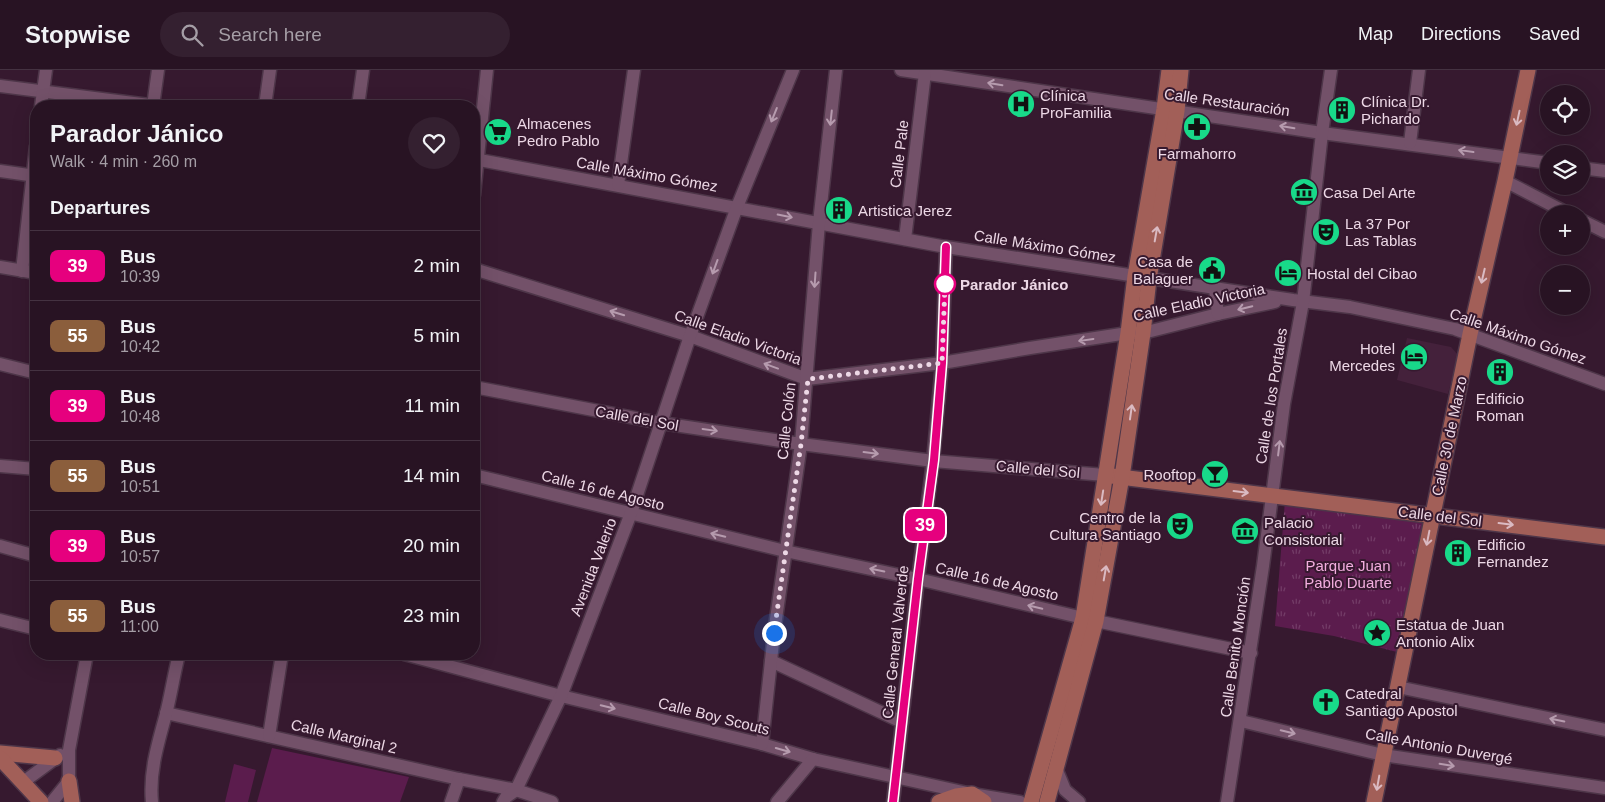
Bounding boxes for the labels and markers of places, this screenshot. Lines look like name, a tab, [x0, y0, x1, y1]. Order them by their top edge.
place label: Clínica ProFamilia	[1040, 87, 1112, 121]
hospital icon: Clínica ProFamilia	[1006, 89, 1036, 119]
place label: Clínica Dr. Pichardo	[1361, 93, 1430, 127]
building icon: Clínica Dr. Pichardo	[1327, 95, 1357, 125]
pharmacy icon: Farmahorro	[1182, 112, 1212, 142]
place label: Almacenes Pedro Pablo	[517, 115, 600, 149]
supermarket icon: Almacenes Pedro Pablo	[483, 117, 513, 147]
place label: Farmahorro	[1158, 145, 1236, 162]
museum icon: Casa Del Arte	[1289, 177, 1319, 207]
place label: Casa Del Arte	[1323, 184, 1416, 201]
building icon: Artistica Jerez	[824, 195, 854, 225]
place label: Artistica Jerez	[858, 202, 952, 219]
place label: La 37 Por Las Tablas	[1345, 215, 1416, 249]
theatre icon: La 37 Por Las Tablas	[1311, 217, 1341, 247]
place label: Casa de Balaguer	[1133, 253, 1193, 287]
public building icon: Casa de Balaguer	[1197, 255, 1227, 285]
hotel icon: Hostal del Cibao	[1273, 258, 1303, 288]
place label: Hostal del Cibao	[1307, 265, 1417, 282]
marker: Parador Jánico	[934, 273, 956, 295]
place label: Parador Jánico	[960, 276, 1068, 293]
place label: Hotel Mercedes	[1329, 340, 1395, 374]
hotel icon: Hotel Mercedes	[1399, 342, 1429, 372]
building icon: Edificio Roman	[1485, 357, 1515, 387]
place label: Edificio Roman	[1476, 390, 1524, 424]
bar icon: Rooftop	[1200, 459, 1230, 489]
place label: Rooftop	[1143, 466, 1196, 483]
place label: Centro de la Cultura Santiago	[1049, 509, 1162, 543]
theatre icon: Centro de la Cultura Santiago	[1165, 511, 1195, 541]
place label: Palacio Consistorial	[1264, 514, 1342, 548]
museum icon: Palacio Consistorial	[1230, 516, 1260, 546]
place label: Edificio Fernandez	[1477, 536, 1549, 570]
building icon: Edificio Fernandez	[1443, 538, 1473, 568]
place label: Estatua de Juan Antonio Alix	[1396, 616, 1504, 650]
place icon: Estatua de Juan Antonio Alix	[1362, 618, 1392, 648]
place label: Catedral Santiago Apostol	[1345, 685, 1458, 719]
church icon: Catedral Santiago Apostol	[1311, 687, 1341, 717]

